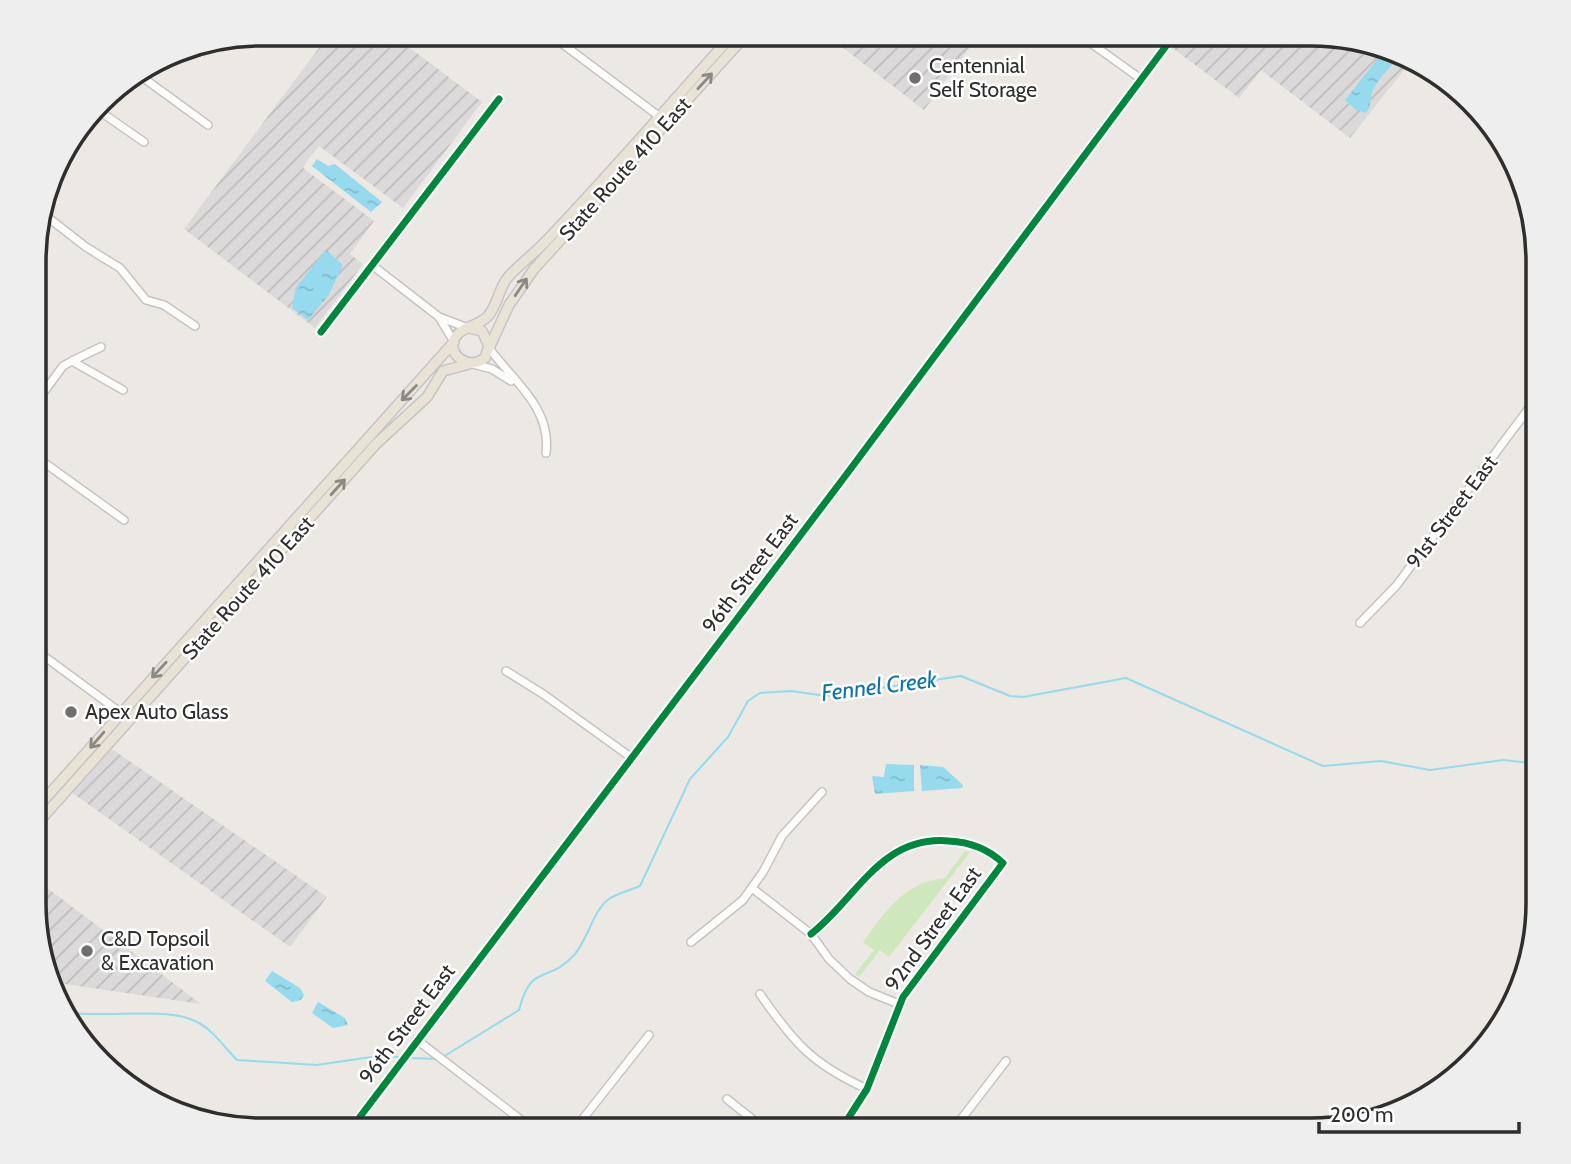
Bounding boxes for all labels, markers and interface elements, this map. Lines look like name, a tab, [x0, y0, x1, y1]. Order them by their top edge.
place label: Centennial Self Storage	[929, 53, 1037, 102]
marker: Centennial Self Storage	[907, 70, 923, 86]
one-way arrow	[697, 72, 713, 90]
street label: State Route 410 East	[554, 92, 696, 246]
one-way arrow	[514, 278, 528, 297]
one-way arrow	[401, 385, 418, 402]
street label: 91st Street East	[1401, 450, 1502, 573]
one-way arrow	[330, 478, 346, 496]
street label: 96th Street East	[697, 508, 803, 637]
street label: State Route 410 East	[177, 511, 319, 665]
one-way arrow	[151, 661, 168, 678]
water label: Fennel Creek	[820, 665, 940, 707]
place label: Apex Auto Glass	[85, 699, 229, 724]
marker: Apex Auto Glass	[63, 704, 79, 720]
one-way arrow	[89, 731, 105, 749]
street label: 92nd Street East	[879, 862, 986, 996]
place label: C&D Topsoil & Excavation	[101, 926, 214, 975]
marker: C&D Topsoil & Excavation	[79, 943, 95, 959]
street label: 96th Street East	[354, 959, 460, 1088]
scale bar	[1319, 1090, 1518, 1134]
text: 200 m	[1330, 1102, 1393, 1127]

